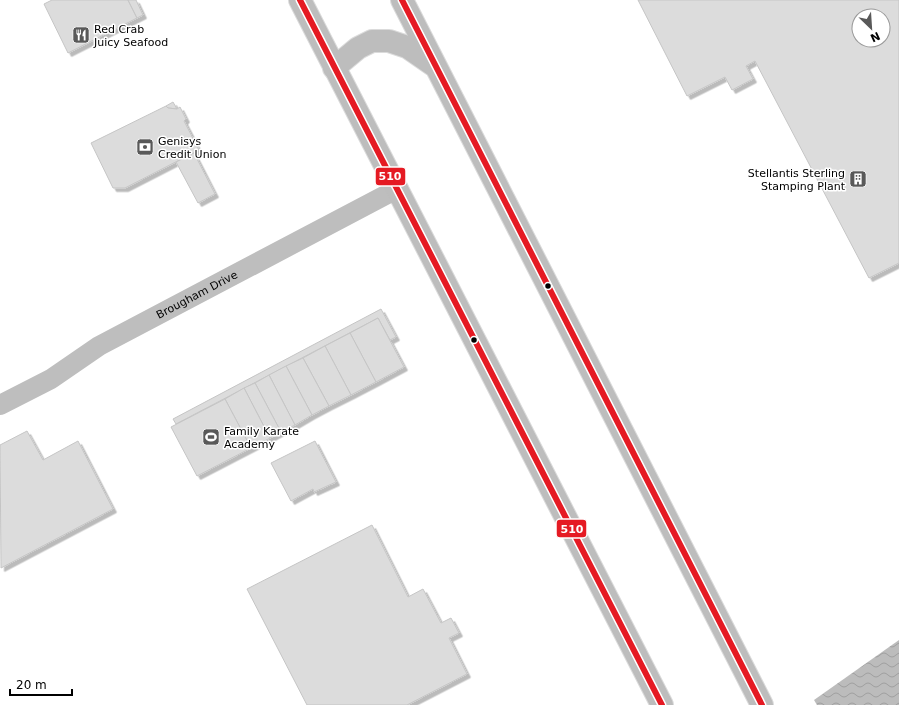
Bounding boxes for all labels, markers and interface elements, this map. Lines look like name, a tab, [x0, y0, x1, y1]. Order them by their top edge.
north arrow	[851, 8, 891, 48]
place label: Red Crab Juicy Seafood	[93, 23, 168, 49]
restaurant icon: Red Crab Juicy Seafood	[71, 25, 91, 45]
text: N	[868, 29, 882, 44]
place label: Genisys Credit Union	[158, 135, 226, 161]
bank icon: Genisys Credit Union	[135, 137, 155, 157]
line badge: 510	[375, 167, 406, 186]
place label: Stellantis Sterling Stamping Plant	[748, 167, 846, 193]
building icon: Stellantis Sterling Stamping Plant	[848, 169, 868, 189]
text: 510	[379, 170, 402, 183]
street label: Brougham Drive	[154, 268, 240, 321]
unlabelled marker	[543, 281, 553, 291]
unlabelled marker	[469, 335, 479, 345]
place label: Family Karate Academy	[224, 425, 299, 451]
sports icon: Family Karate Academy	[201, 427, 221, 447]
line badge: 510	[556, 519, 587, 538]
text: 510	[561, 523, 584, 536]
scale bar	[10, 671, 72, 697]
text: 20 m	[16, 678, 47, 692]

